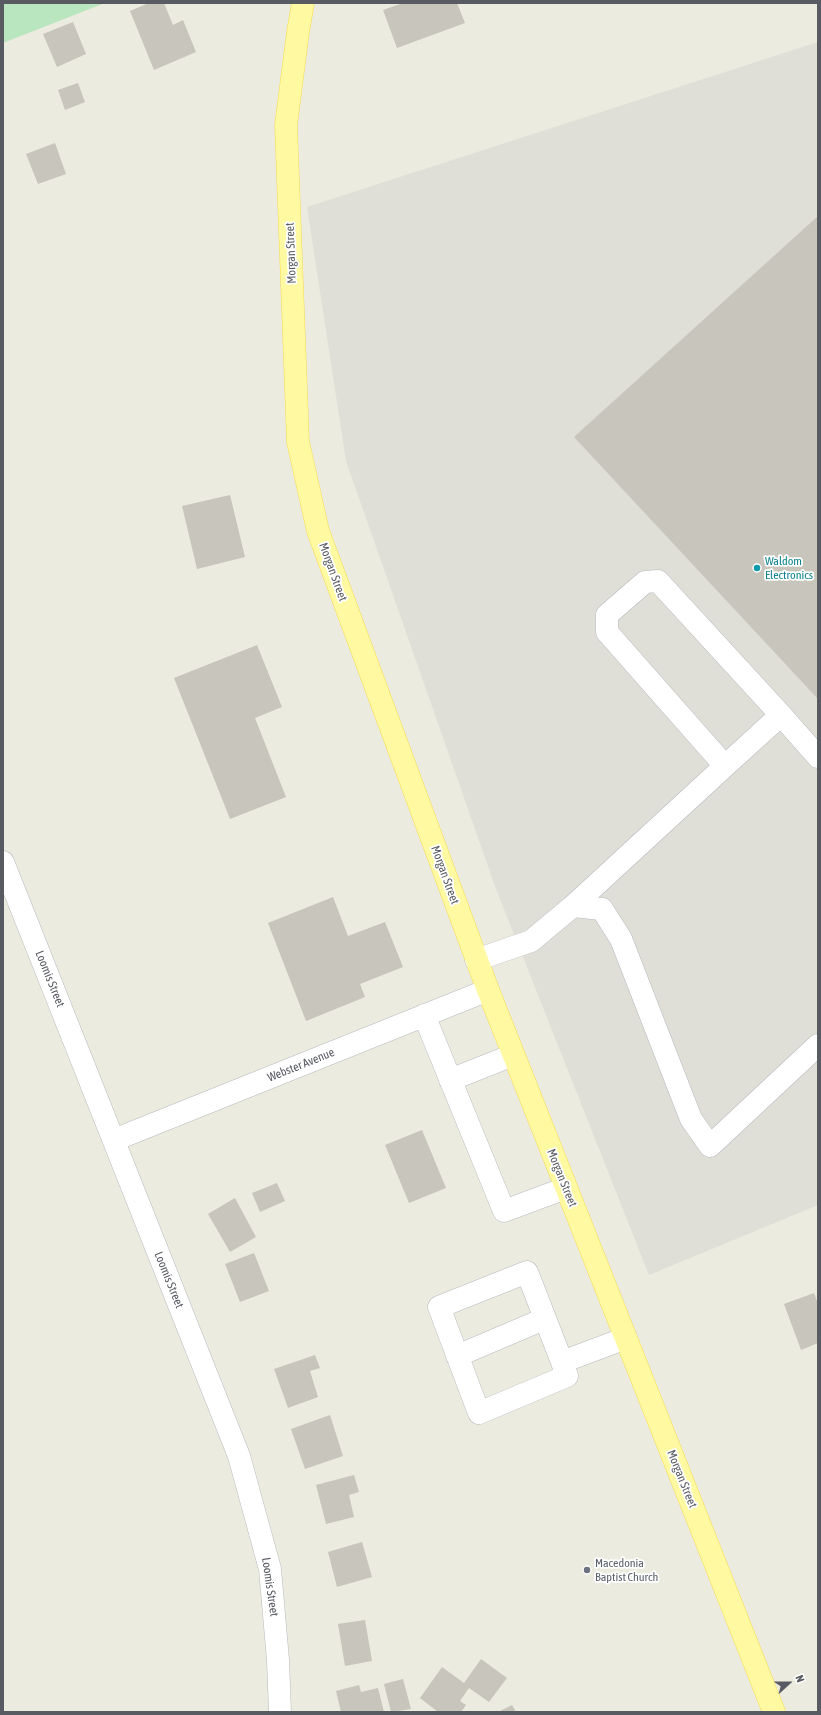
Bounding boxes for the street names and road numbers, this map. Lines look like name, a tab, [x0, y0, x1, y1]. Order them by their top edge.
street label: Morgan Street	[283, 222, 299, 284]
street label: Morgan Street	[316, 541, 350, 603]
street label: Morgan Street	[428, 844, 462, 906]
street label: Loomis Street	[32, 949, 68, 1009]
street label: Webster Avenue	[265, 1045, 337, 1085]
street label: Morgan Street	[544, 1147, 580, 1209]
street label: Loomis Street	[151, 1250, 187, 1310]
street label: Morgan Street	[664, 1448, 700, 1510]
street label: Loomis Street	[259, 1557, 281, 1617]

